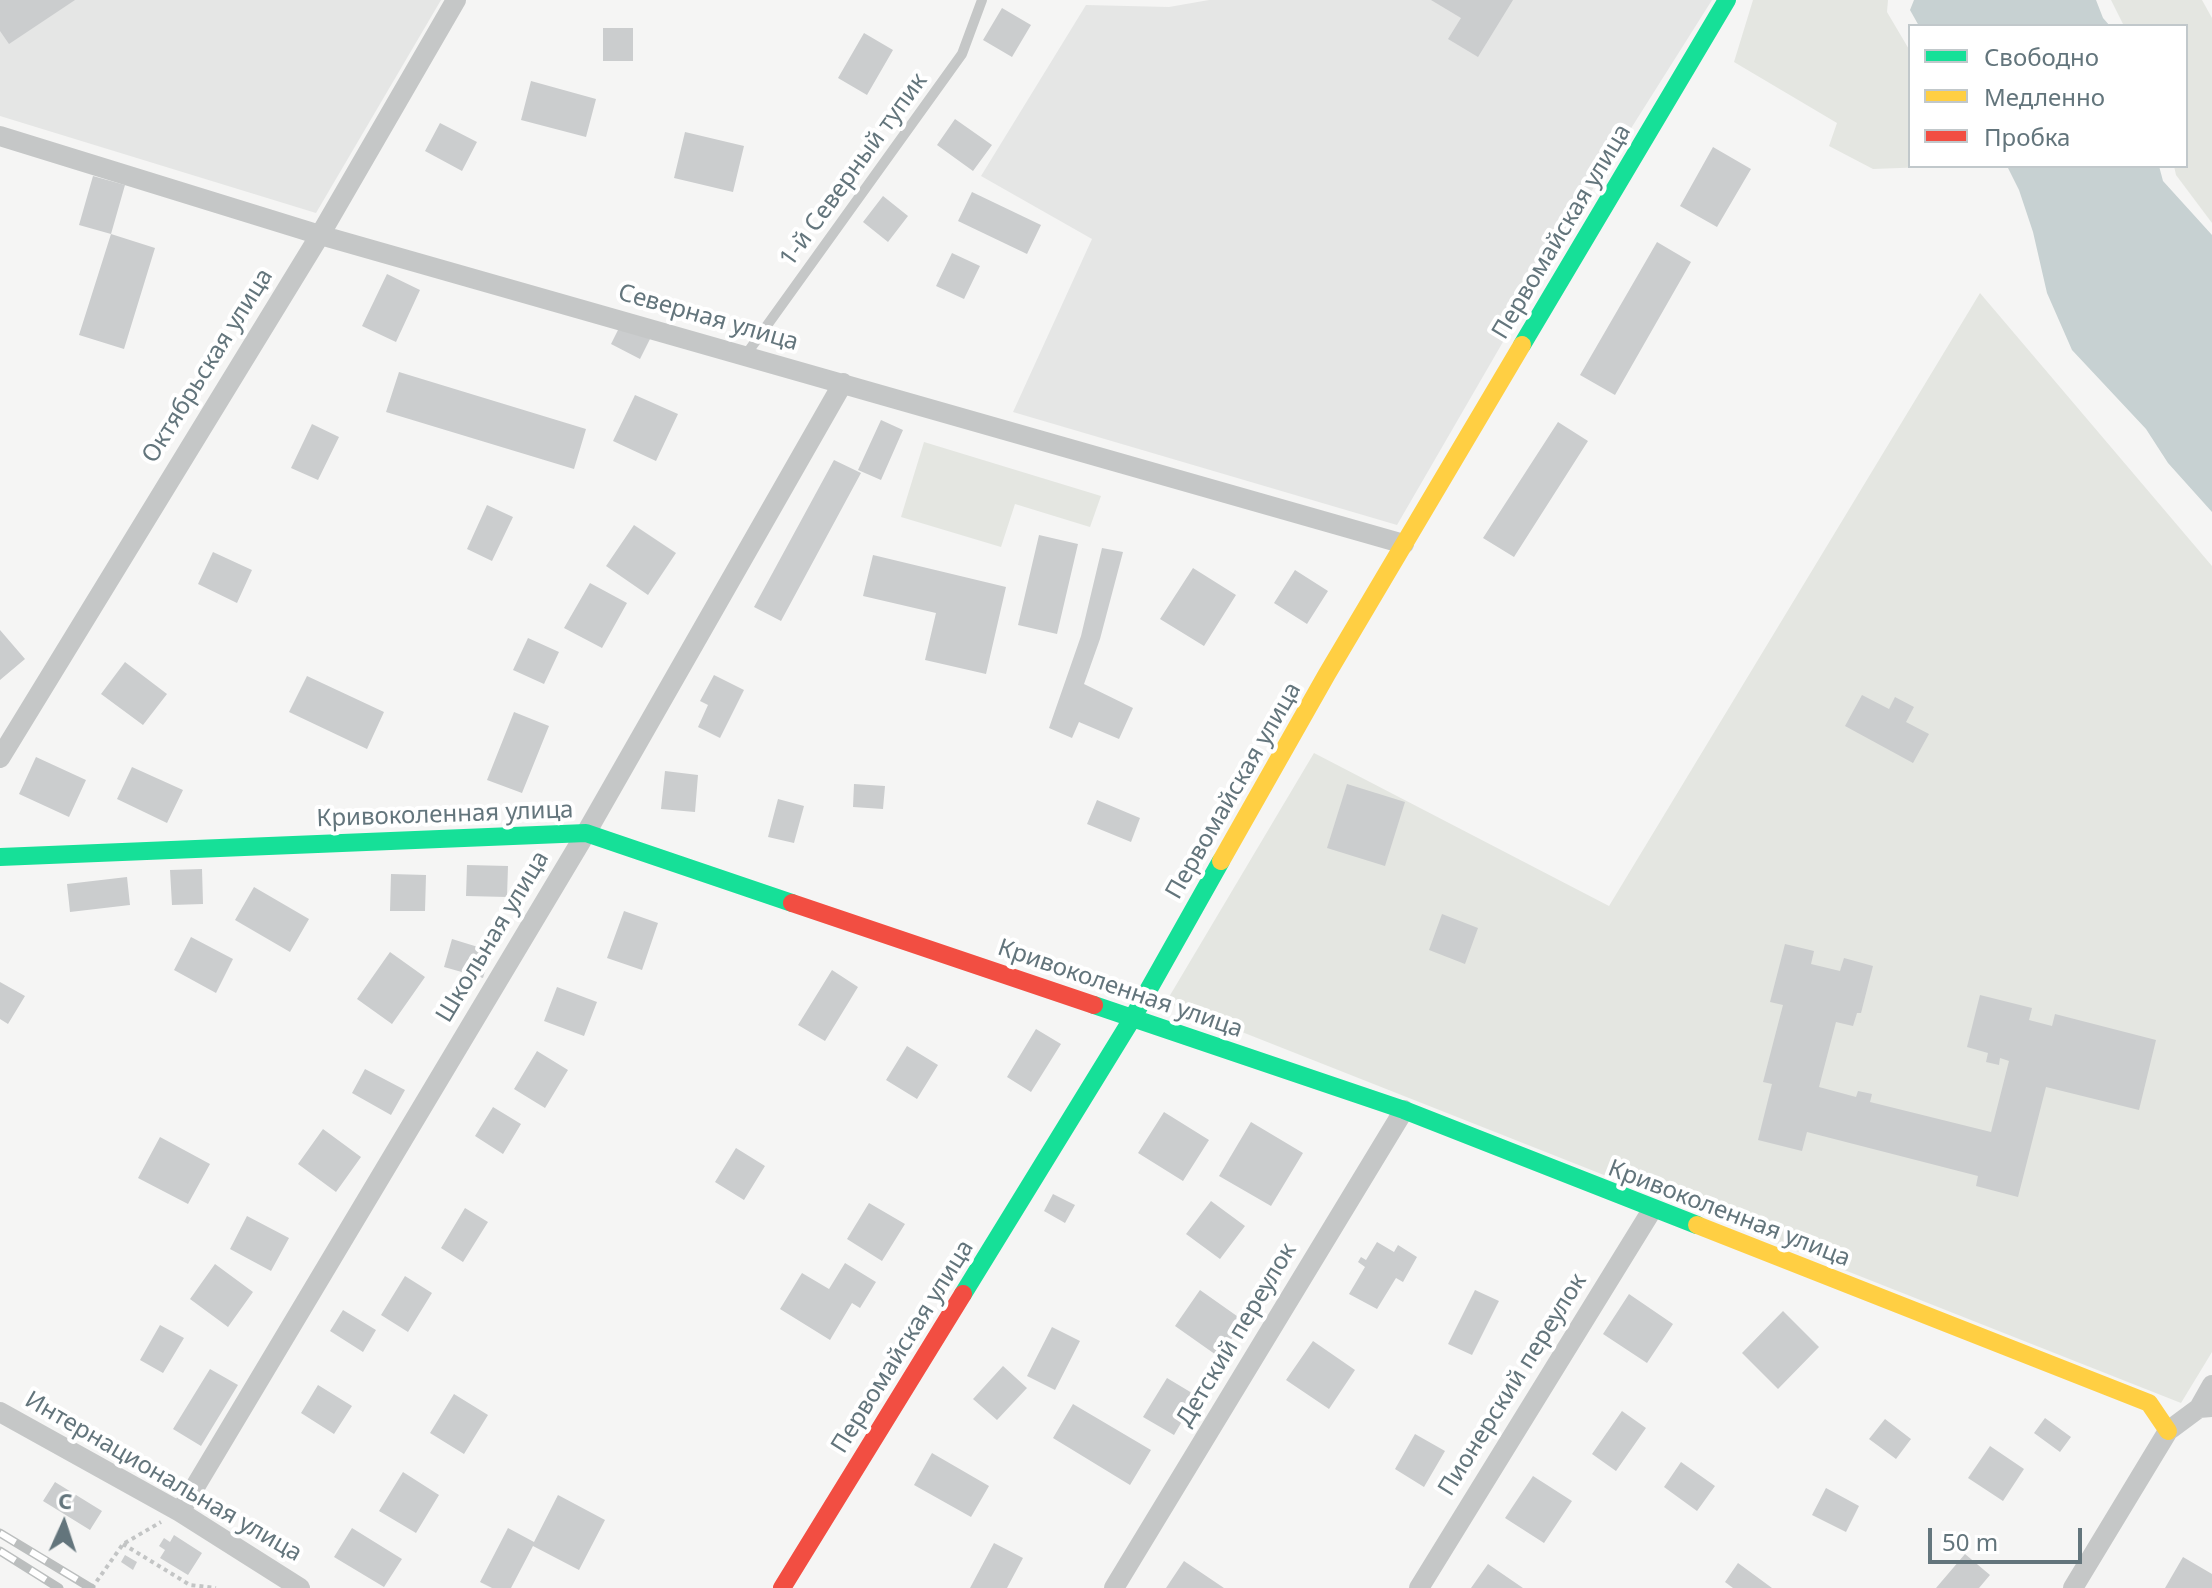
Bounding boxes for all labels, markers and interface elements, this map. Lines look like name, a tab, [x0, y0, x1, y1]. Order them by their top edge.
legend	[1908, 24, 2188, 168]
text: Свободно	[1984, 40, 2099, 73]
street label: 1-й Северный тупик	[774, 68, 934, 272]
text: Медленно	[1984, 80, 2105, 113]
street label: Первомайская улица	[1486, 119, 1638, 345]
text: Пробка	[1984, 120, 2070, 153]
street label: Октябрьская улица	[137, 264, 279, 468]
street label: Северная улица	[615, 279, 801, 357]
street label: Первомайская улица	[1160, 678, 1308, 904]
street label: Кривоколенная улица	[316, 796, 574, 834]
street label: Школьная улица	[431, 846, 555, 1028]
street label: Кривоколенная улица	[994, 934, 1246, 1044]
street label: Кривоколенная улица	[1604, 1154, 1854, 1274]
street label: Первомайская улица	[826, 1235, 980, 1459]
street label: Детский переулок	[1171, 1238, 1303, 1432]
street label: Пионерский переулок	[1433, 1268, 1593, 1502]
street label: Интернациональная улица	[19, 1386, 307, 1568]
north arrow	[24, 1484, 104, 1564]
text: С	[57, 1485, 73, 1515]
scale bar	[1932, 1512, 2086, 1562]
text: 50 m	[1942, 1525, 1998, 1558]

